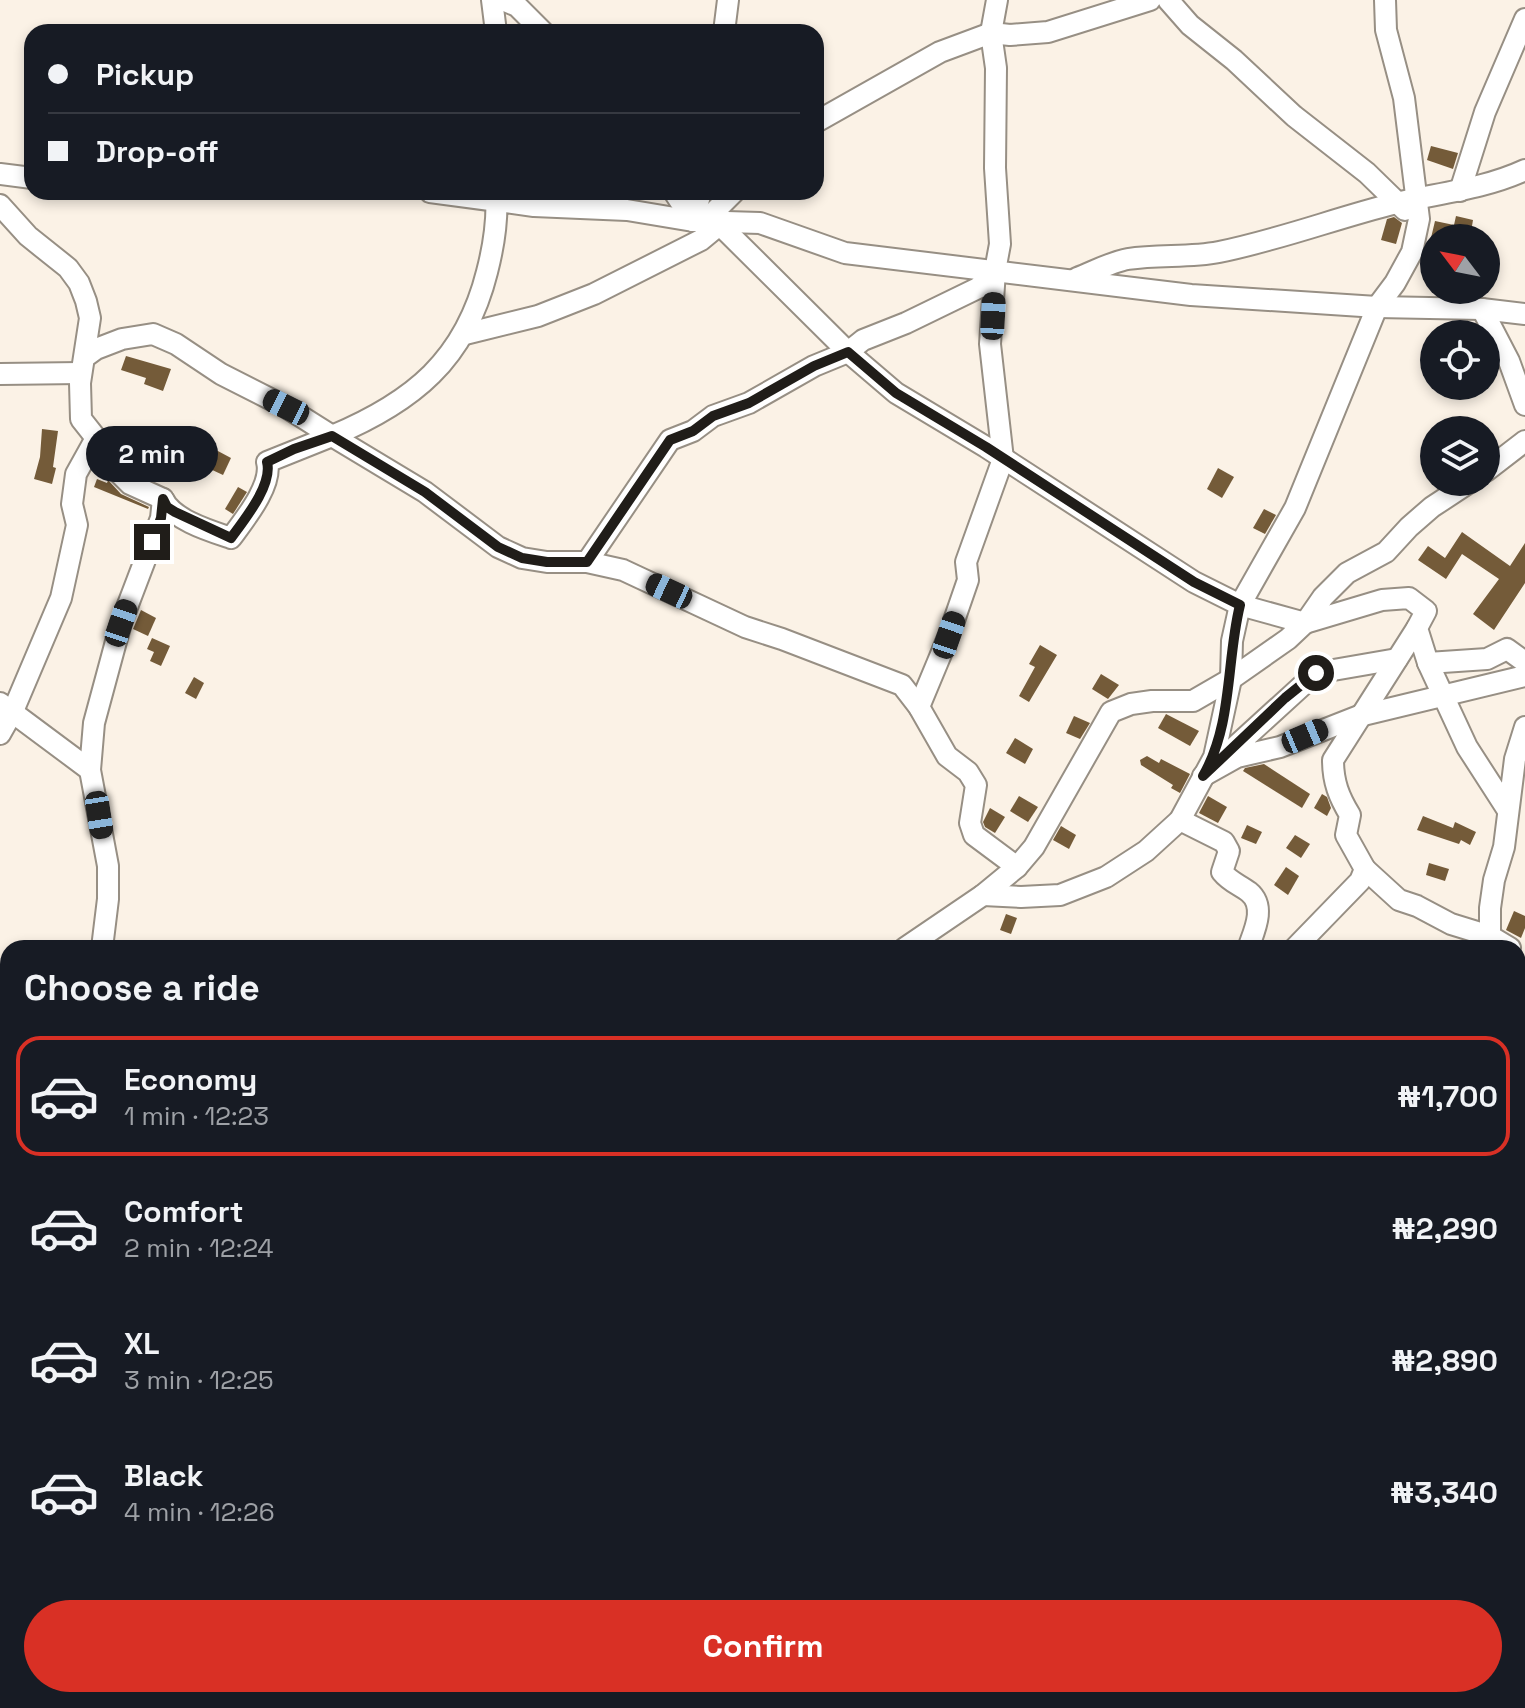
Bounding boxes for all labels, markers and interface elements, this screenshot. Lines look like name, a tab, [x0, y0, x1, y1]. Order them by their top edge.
text: Pickup	[96, 55, 194, 94]
text: Drop-off	[96, 132, 219, 171]
north arrow	[1420, 224, 1500, 304]
map controls	[1420, 224, 1500, 496]
car	[980, 291, 1006, 341]
button: locate	[1420, 320, 1500, 400]
car	[259, 386, 313, 428]
button: layers	[1420, 416, 1500, 496]
callout: 2 min	[86, 426, 218, 482]
text: 2 min	[118, 437, 186, 471]
route end	[134, 524, 170, 560]
car	[642, 570, 696, 612]
car	[102, 596, 140, 650]
car	[930, 608, 968, 662]
route start	[1298, 655, 1334, 691]
car	[1278, 716, 1332, 756]
car	[83, 789, 115, 841]
text: Choose a ride	[24, 965, 260, 1011]
icon: car	[28, 1060, 100, 1132]
text: Economy	[124, 1060, 257, 1099]
text: ₦1,700	[1397, 1077, 1498, 1116]
text: 1 min · 12:23	[124, 1099, 269, 1133]
icon: car	[28, 1192, 100, 1264]
text: Comfort	[124, 1192, 243, 1231]
text: ₦2,290	[1392, 1209, 1498, 1248]
text: 2 min · 12:24	[124, 1231, 274, 1265]
icon: car	[28, 1324, 100, 1396]
text: XL	[124, 1324, 160, 1363]
text: ₦2,890	[1391, 1341, 1498, 1380]
text: 3 min · 12:25	[124, 1363, 274, 1397]
icon: car	[28, 1456, 100, 1528]
text: Black	[124, 1456, 203, 1495]
text: ₦3,340	[1390, 1473, 1498, 1512]
text: 4 min · 12:26	[124, 1495, 275, 1529]
button: Confirm	[24, 1600, 1502, 1692]

